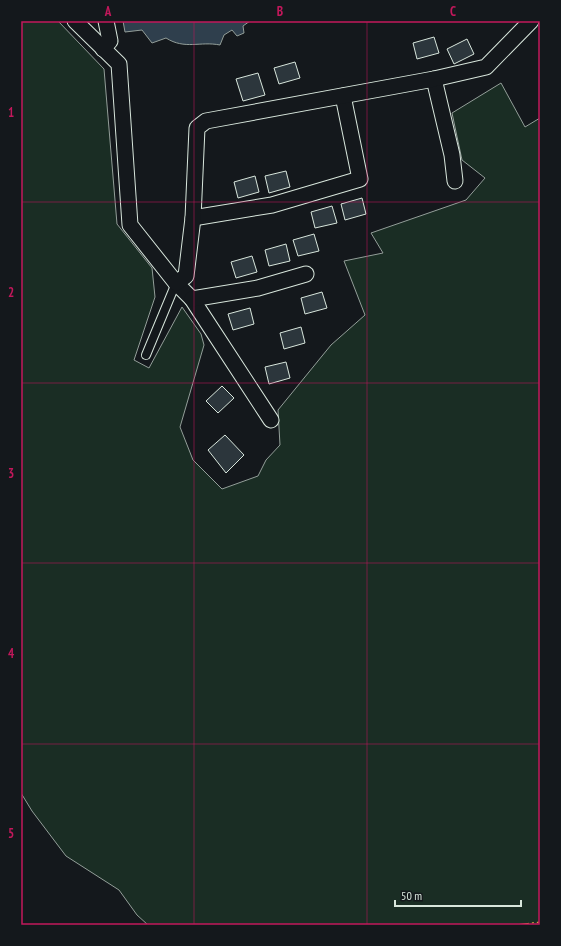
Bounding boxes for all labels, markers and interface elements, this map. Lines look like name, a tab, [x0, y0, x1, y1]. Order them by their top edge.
text: A	[104, 3, 112, 20]
text: B	[277, 3, 283, 20]
text: C	[450, 3, 456, 20]
text: 1	[8, 104, 14, 121]
text: 2	[8, 284, 14, 301]
text: 3	[8, 465, 14, 482]
text: 4	[8, 645, 15, 662]
text: 5	[8, 825, 14, 842]
scale bar	[395, 882, 521, 908]
text: 50 m	[401, 888, 422, 903]

